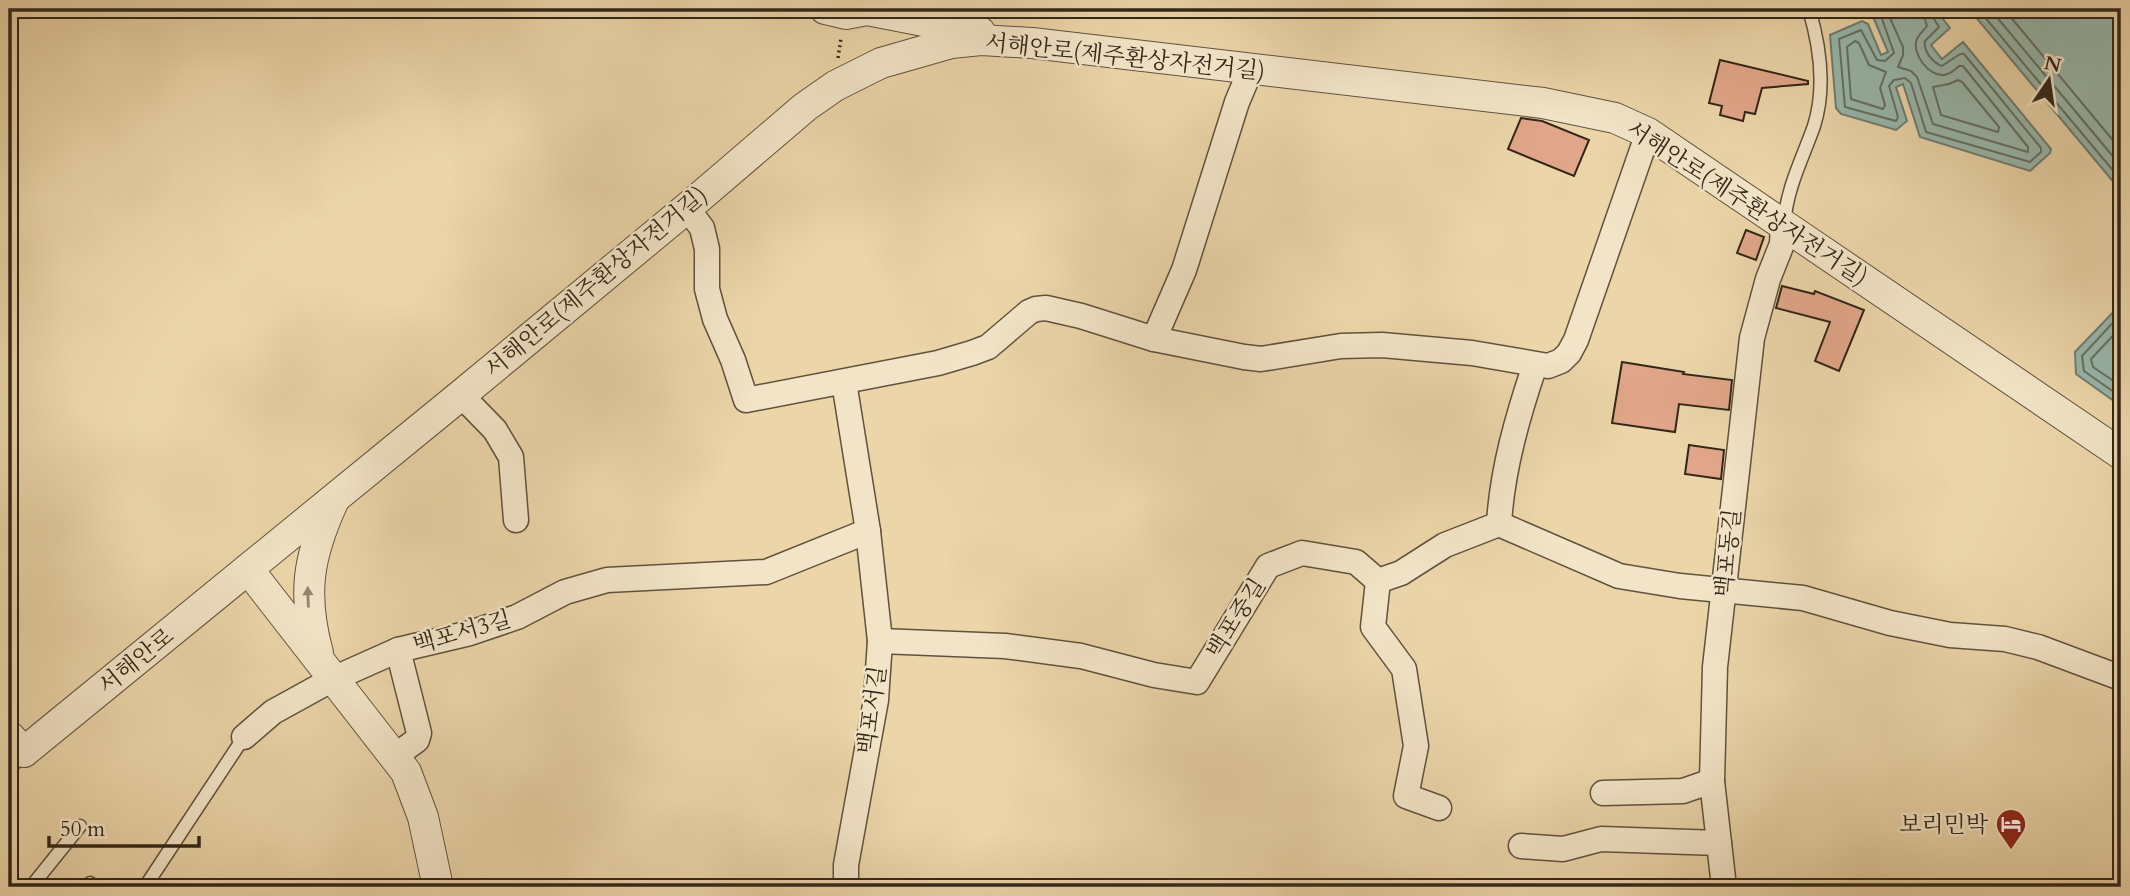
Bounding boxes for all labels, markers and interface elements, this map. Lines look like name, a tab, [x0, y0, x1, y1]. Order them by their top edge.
street label: 서해안로(제주환상자전거길)	[984, 27, 1266, 87]
north arrow	[2014, 46, 2084, 116]
text: N	[2042, 50, 2064, 79]
street label: 서해안로(제주환상자전거길)	[1621, 113, 1873, 293]
street label: 서해안로(제주환상자전거길)	[478, 180, 714, 384]
street label: 백포동길	[1708, 507, 1748, 599]
street label: 백포중길	[1199, 572, 1273, 664]
one-way arrow	[303, 586, 314, 608]
street label: 백포서3길	[409, 603, 515, 661]
street label: 서해안로	[92, 621, 180, 701]
street label: 백포서길	[850, 664, 894, 756]
scale bar	[49, 805, 200, 849]
hotel icon: 보리민박	[1994, 807, 2028, 851]
place label: 보리민박	[1899, 809, 1989, 840]
text: 50 m	[60, 815, 105, 844]

